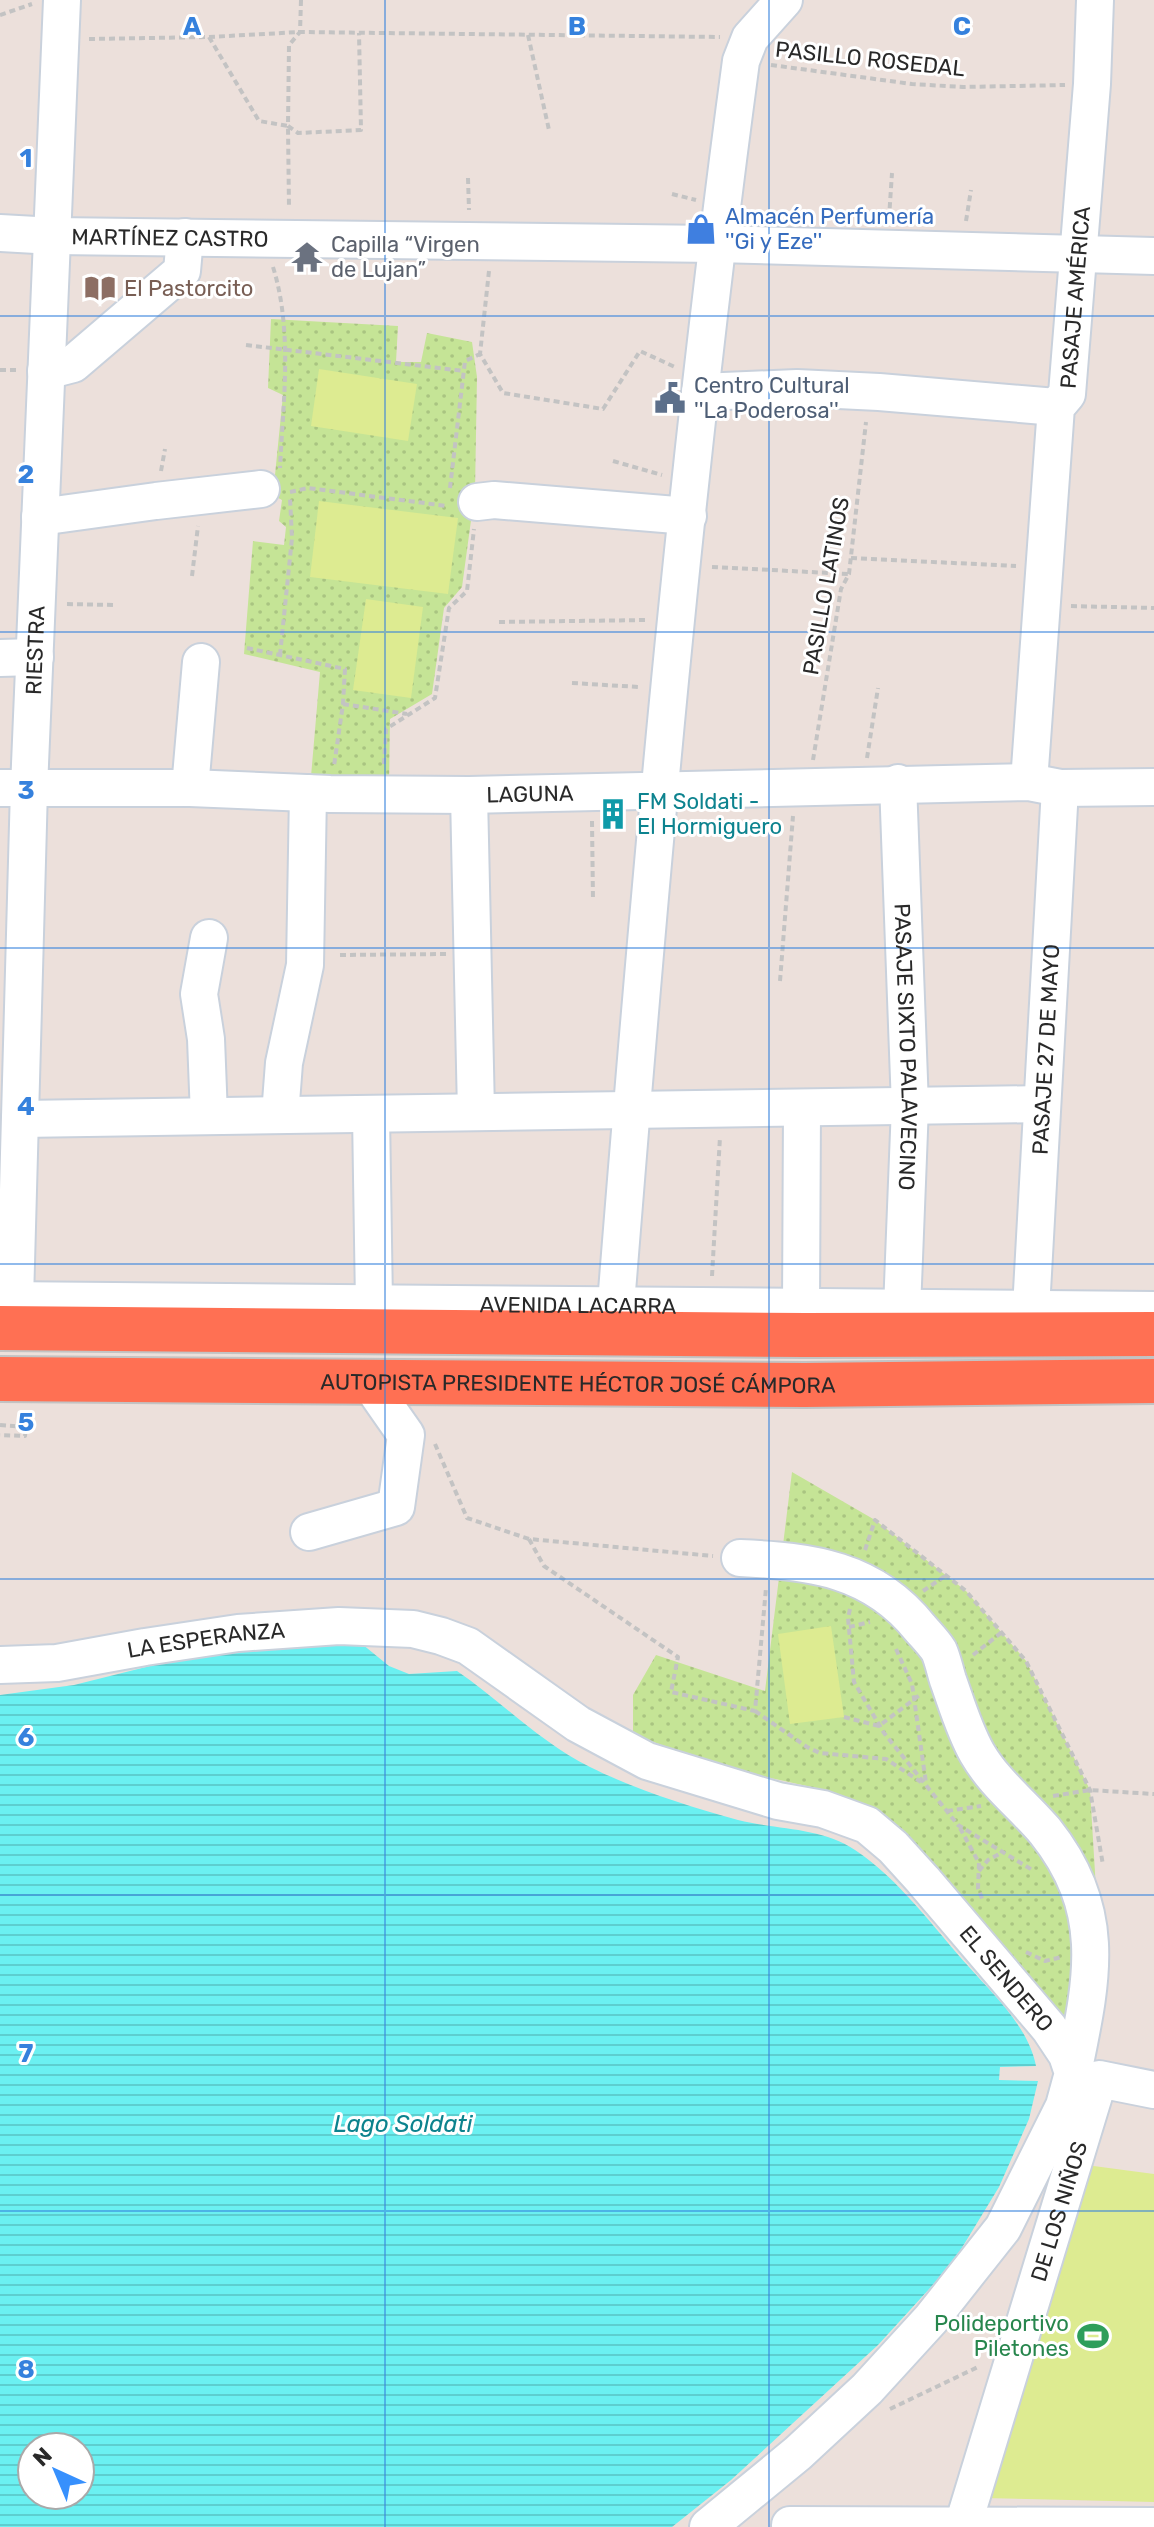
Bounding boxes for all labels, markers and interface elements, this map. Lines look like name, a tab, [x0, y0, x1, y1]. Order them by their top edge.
text: A	[183, 11, 202, 42]
text: B	[568, 11, 586, 42]
text: C	[953, 11, 971, 42]
street label: PASILLO ROSEDAL	[774, 36, 966, 82]
text: 1	[20, 143, 32, 174]
place label: Almacén Perfumería ''Gi y Eze''	[725, 203, 934, 255]
street label: PASAJE AMÉRICA	[1054, 205, 1096, 390]
shop icon: Almacén Perfumería ''Gi y Eze''	[684, 212, 718, 246]
street label: MARTÍNEZ CASTRO	[71, 223, 269, 252]
place label: Capilla “Virgen de Lujan”	[331, 231, 480, 283]
temple icon: Capilla “Virgen de Lujan”	[290, 240, 324, 274]
library icon: El Pastorcito	[83, 271, 117, 305]
place label: El Pastorcito	[124, 275, 253, 302]
place label: Centro Cultural ''La Poderosa''	[694, 372, 850, 424]
public building icon: Centro Cultural ''La Poderosa''	[653, 381, 687, 415]
text: 2	[18, 459, 34, 490]
street label: PASILLO LATINOS	[797, 495, 855, 677]
street label: RIESTRA	[19, 605, 50, 695]
text: 3	[17, 775, 35, 806]
street label: LAGUNA	[486, 779, 574, 808]
place label: FM Soldati - El Hormiguero	[637, 788, 782, 840]
building icon: FM Soldati - El Hormiguero	[596, 797, 630, 831]
street label: PASAJE SIXTO PALAVECINO	[889, 903, 924, 1191]
street label: PASAJE 27 DE MAYO	[1026, 943, 1065, 1156]
text: 4	[17, 1091, 35, 1122]
street label: AVENIDA LACARRA	[479, 1291, 677, 1319]
street label: AUTOPISTA PRESIDENTE HÉCTOR JOSÉ CÁMPORA	[320, 1368, 836, 1399]
text: 5	[18, 1407, 34, 1438]
street label: LA ESPERANZA	[125, 1616, 286, 1663]
text: 6	[18, 1722, 35, 1753]
street label: EL SENDERO	[954, 1920, 1059, 2037]
text: 7	[19, 2038, 34, 2069]
water label: Lago Soldati	[333, 2110, 474, 2138]
street label: DE LOS NIÑOS	[1025, 2138, 1093, 2285]
place label: Polideportivo Piletones	[934, 2310, 1069, 2362]
sports icon: Polideportivo Piletones	[1076, 2319, 1110, 2353]
text: 8	[17, 2354, 35, 2385]
north arrow	[16, 2431, 96, 2511]
text: N	[27, 2442, 58, 2472]

